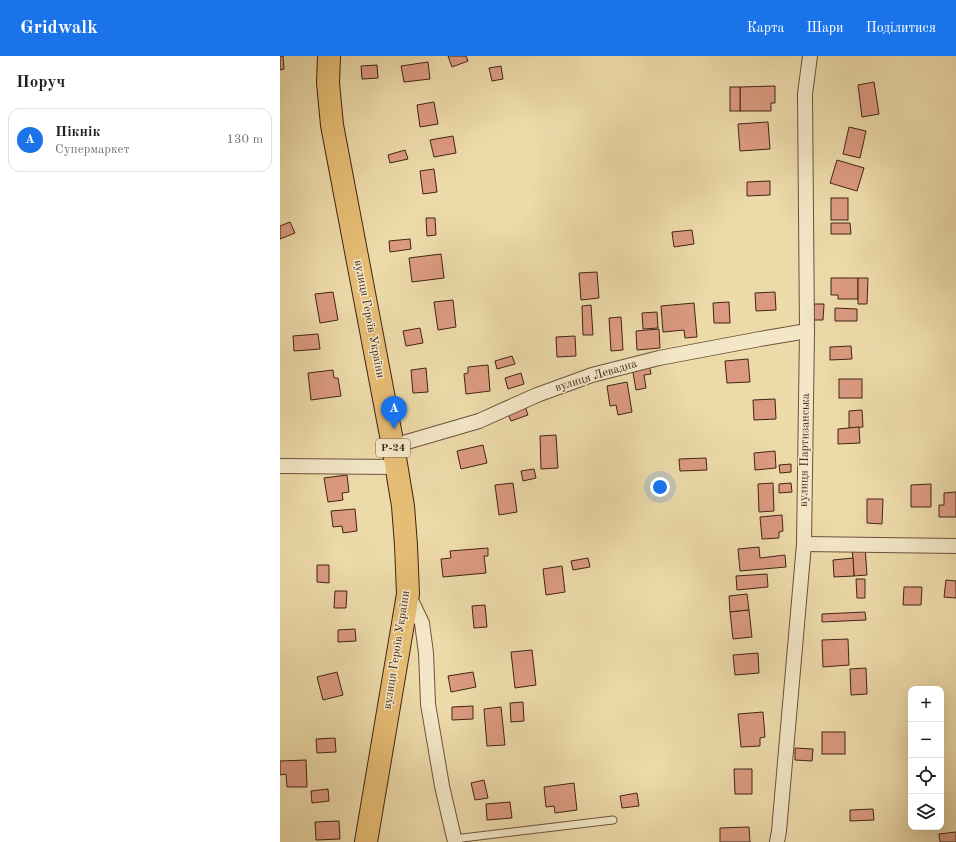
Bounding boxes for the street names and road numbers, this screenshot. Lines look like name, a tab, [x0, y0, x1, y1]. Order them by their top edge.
street label: вулиця Героїв України	[352, 259, 386, 379]
street label: вулиця Левадна	[554, 358, 638, 394]
street label: вулиця Партизанська	[798, 393, 812, 507]
road number: Р-24	[376, 439, 410, 457]
street label: вулиця Героїв України	[382, 590, 412, 710]

